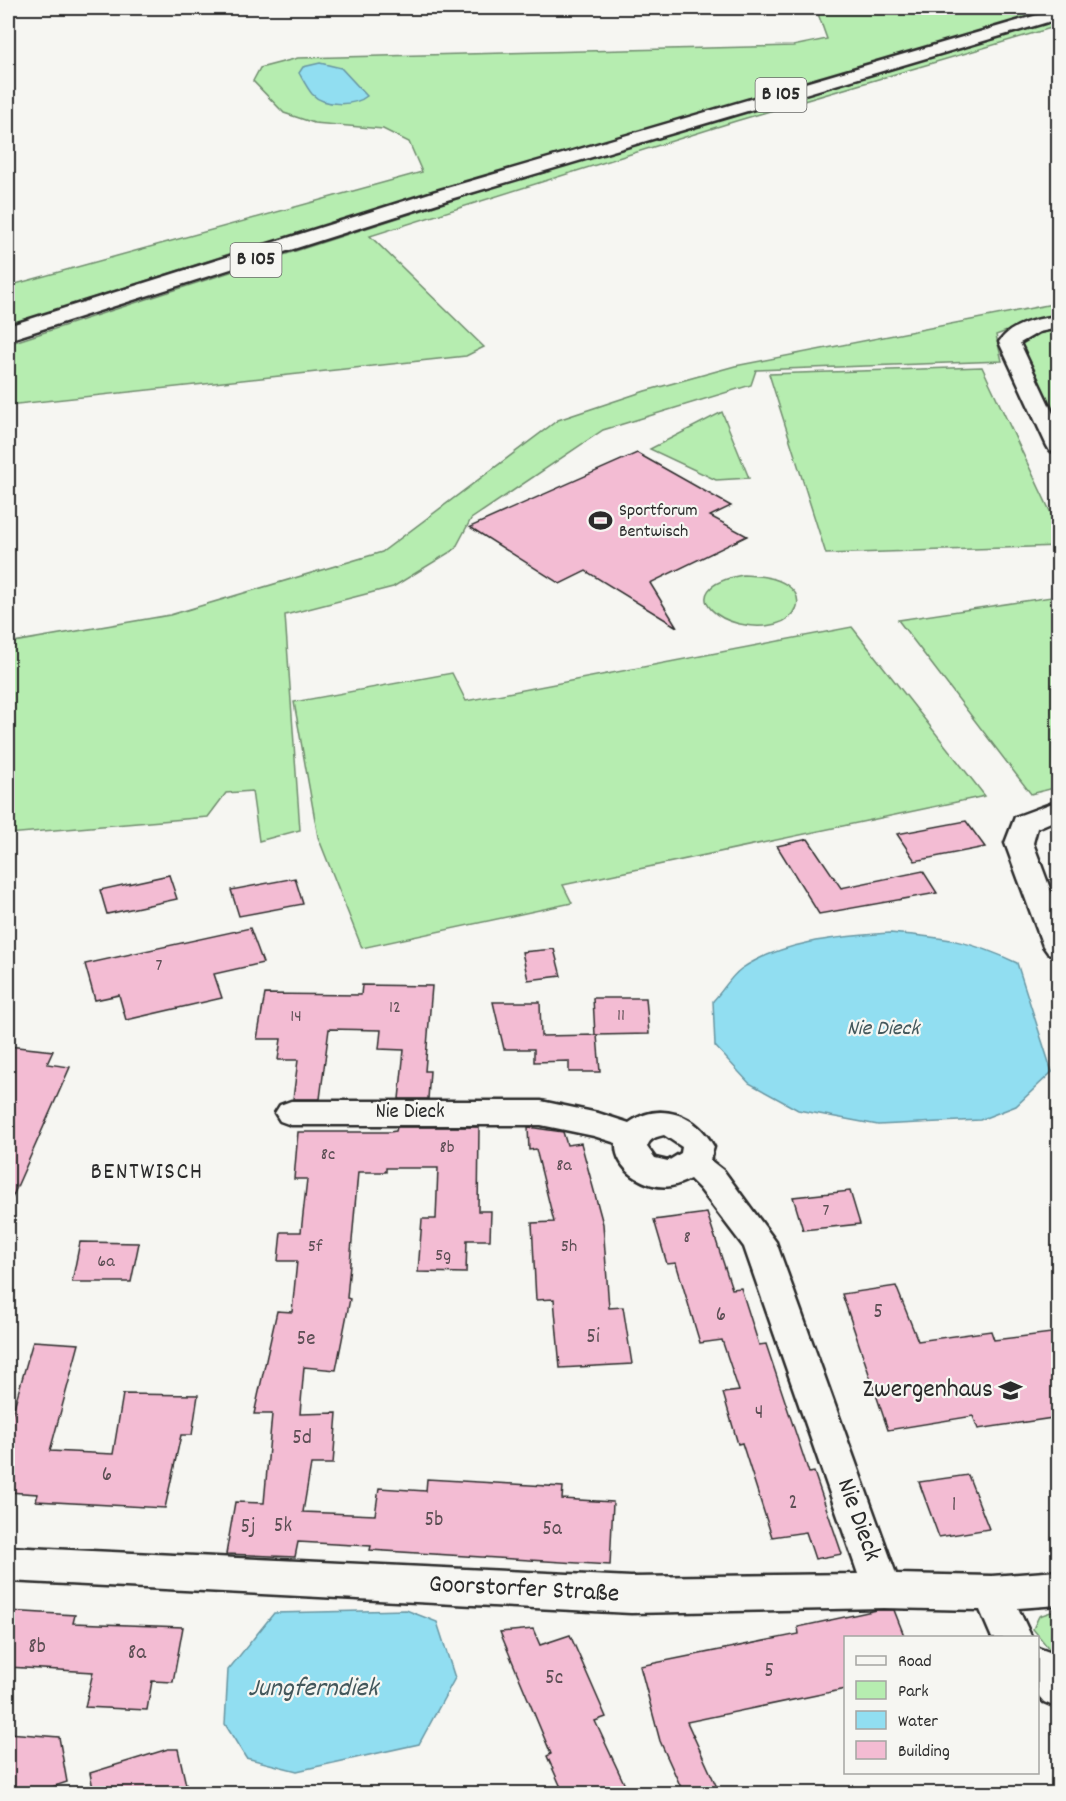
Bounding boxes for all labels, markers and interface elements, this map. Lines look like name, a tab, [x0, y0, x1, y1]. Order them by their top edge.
road number: B 105	[756, 78, 806, 112]
road number: B 105	[230, 243, 282, 277]
place label: Sportforum Bentwisch	[619, 499, 698, 545]
sports icon: Sportforum Bentwisch	[588, 508, 614, 534]
house number: 7	[156, 954, 163, 979]
house number: 12	[389, 996, 401, 1021]
house number: 11	[617, 1004, 625, 1029]
house number: 14	[290, 1005, 302, 1030]
water label: Nie Dieck	[847, 1014, 921, 1045]
street label: Nie Dieck	[375, 1098, 445, 1128]
house number: 8b	[439, 1136, 455, 1161]
house number: 8c	[321, 1143, 335, 1168]
house number: 8a	[556, 1154, 572, 1179]
district label: BENTWISCH	[90, 1156, 204, 1190]
house number: 7	[823, 1199, 830, 1224]
house number: 8	[683, 1226, 691, 1251]
house number: 5f	[308, 1235, 323, 1260]
house number: 5h	[561, 1235, 577, 1260]
house number: 5g	[435, 1244, 451, 1269]
house number: 6a	[97, 1250, 115, 1275]
house number: 5	[873, 1298, 883, 1328]
house number: 6	[716, 1301, 726, 1331]
house number: 5i	[586, 1323, 600, 1353]
house number: 5e	[297, 1325, 315, 1355]
place label: Zwergenhaus	[863, 1372, 993, 1409]
school or university icon: Zwergenhaus	[998, 1377, 1024, 1403]
house number: 4	[755, 1399, 763, 1429]
house number: 5d	[292, 1424, 312, 1454]
house number: 6	[102, 1461, 112, 1491]
street label: Nie Dieck	[826, 1473, 890, 1567]
house number: 2	[788, 1489, 798, 1519]
house number: 1	[952, 1491, 956, 1521]
house number: 5b	[425, 1506, 443, 1536]
house number: 5k	[274, 1512, 292, 1542]
house number: 5j	[240, 1513, 256, 1543]
house number: 5a	[542, 1515, 563, 1545]
street label: Goorstorfer Straße	[428, 1567, 620, 1613]
house number: 8b	[28, 1633, 46, 1663]
legend	[844, 1636, 1039, 1774]
house number: 8a	[128, 1639, 147, 1669]
text: Road	[898, 1650, 932, 1675]
house number: 5	[764, 1657, 774, 1687]
house number: 5c	[545, 1664, 563, 1694]
water label: Jungferndiek	[248, 1670, 381, 1709]
text: Park	[898, 1680, 929, 1705]
text: Water	[898, 1710, 938, 1735]
text: Building	[898, 1740, 950, 1765]

